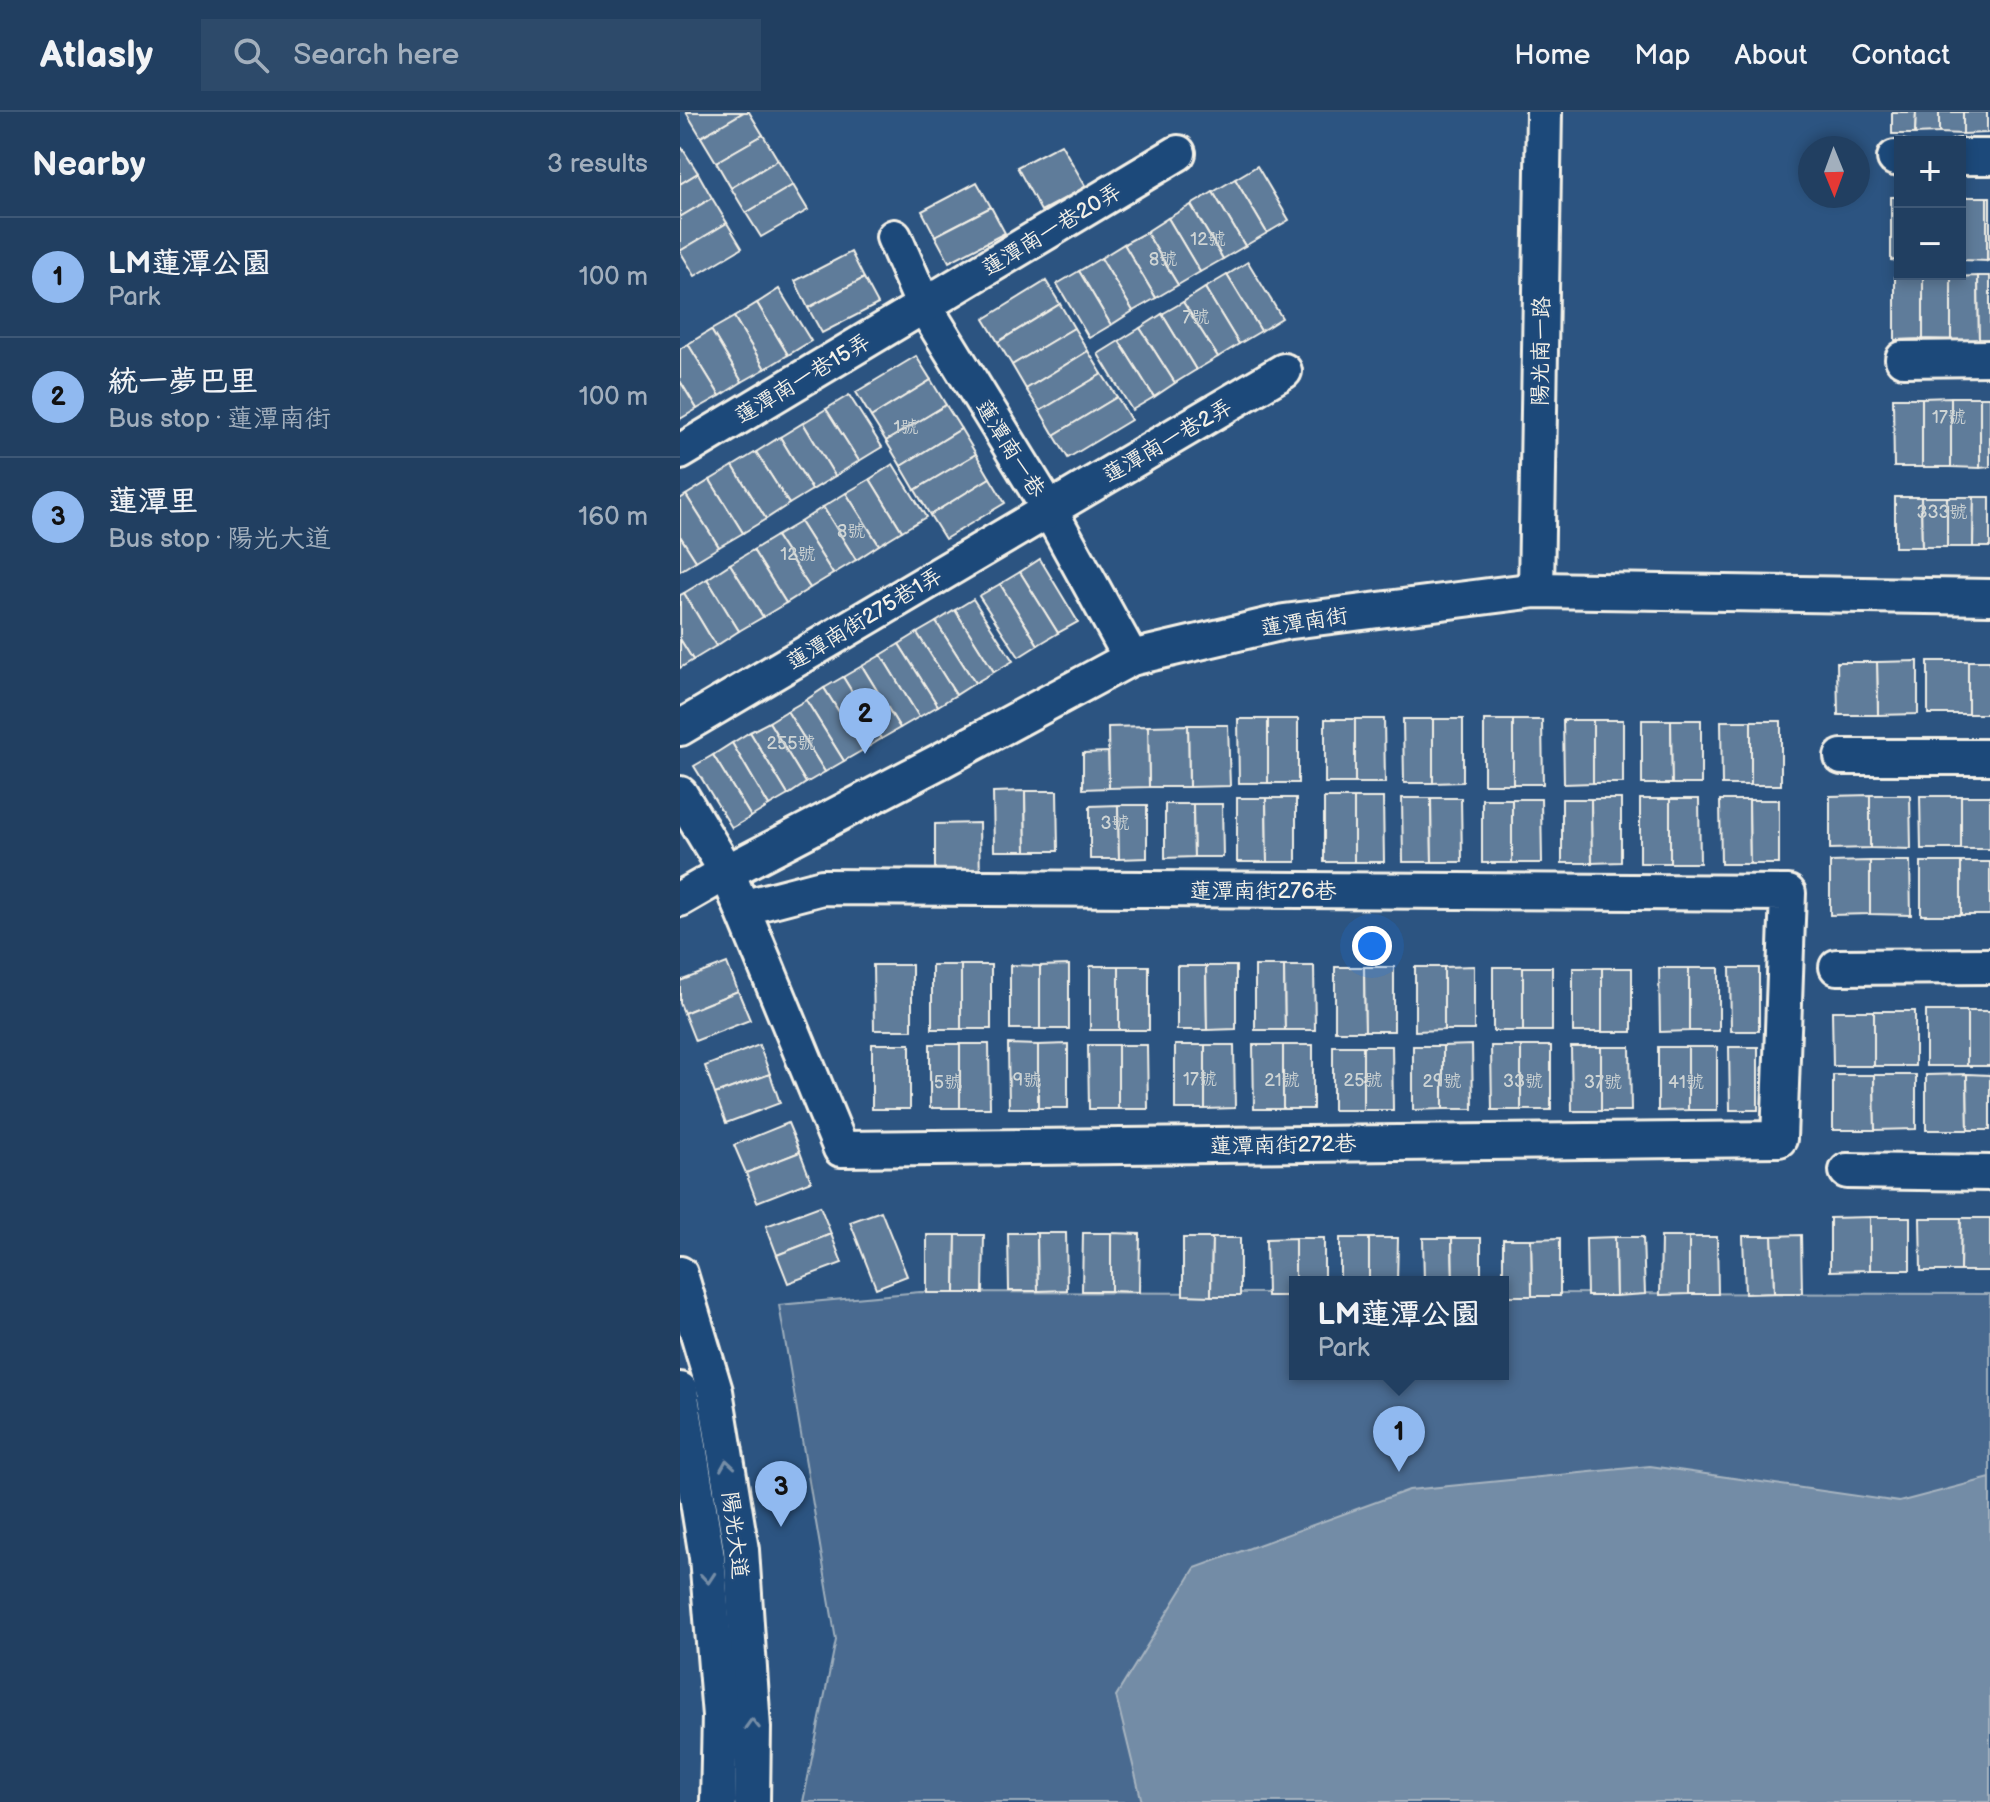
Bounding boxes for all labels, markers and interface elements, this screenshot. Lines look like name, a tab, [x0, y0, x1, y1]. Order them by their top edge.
search box	[201, 19, 761, 91]
text: Atlasly	[40, 33, 153, 78]
icon: search	[229, 33, 273, 77]
text: Search here	[293, 37, 459, 73]
text: Home	[1514, 39, 1590, 72]
text: Map	[1634, 39, 1691, 72]
text: About	[1735, 39, 1807, 72]
text: Contact	[1851, 39, 1950, 72]
north arrow	[1798, 136, 1870, 208]
map controls	[1894, 136, 1966, 280]
button: +	[1894, 136, 1966, 208]
text: Nearby	[32, 144, 146, 185]
text: 3 results	[547, 149, 648, 180]
street label: 蓮潭南一巷20弄	[977, 178, 1126, 283]
button: −	[1894, 208, 1966, 280]
house number: 12號	[1190, 229, 1226, 250]
text: LM蓮潭公園	[108, 246, 271, 282]
house number: 8號	[1149, 249, 1177, 270]
text: 1	[53, 262, 63, 293]
text: 100 m	[579, 262, 648, 293]
text: Park	[108, 282, 160, 313]
street label: 陽光南一路	[1527, 296, 1556, 406]
house number: 7號	[1183, 307, 1209, 328]
street label: 蓮潭南一巷15弄	[730, 328, 875, 430]
text: 統一夢巴里	[108, 364, 258, 400]
text: 2	[50, 382, 66, 413]
text: 100 m	[579, 382, 648, 413]
street label: 蓮潭南一巷2弄	[1098, 393, 1237, 489]
street label: 蓮潭南一巷	[969, 395, 1050, 503]
text: Bus stop · 蓮潭南街	[108, 404, 331, 435]
house number: 17號	[1932, 407, 1966, 428]
house number: 1號	[894, 417, 918, 438]
text: 蓮潭里	[108, 484, 198, 520]
text: 3	[50, 502, 66, 533]
text: 160 m	[578, 502, 648, 533]
house number: 333號	[1916, 502, 1968, 523]
house number: 8號	[837, 521, 865, 542]
text: Bus stop · 陽光大道	[108, 524, 331, 555]
house number: 12號	[780, 544, 816, 565]
street label: 蓮潭南街275巷1弄	[782, 562, 948, 676]
street label: 蓮潭南街	[1259, 602, 1350, 643]
pin: 2	[839, 688, 891, 754]
house number: 255號	[766, 733, 816, 754]
house number: 3號	[1100, 813, 1130, 834]
street label: 蓮潭南街276巷	[1189, 878, 1337, 905]
your location	[1352, 926, 1392, 966]
house number: 17號	[1183, 1069, 1217, 1090]
house number: 9號	[1013, 1070, 1041, 1091]
house number: 21號	[1264, 1070, 1300, 1091]
house number: 25號	[1344, 1070, 1382, 1091]
house number: 29號	[1422, 1071, 1462, 1092]
house number: 33號	[1503, 1071, 1543, 1092]
house number: 5號	[934, 1072, 962, 1093]
house number: 37號	[1584, 1072, 1622, 1093]
house number: 41號	[1668, 1072, 1704, 1093]
street label: 蓮潭南街272巷	[1209, 1131, 1357, 1160]
popup	[1289, 1276, 1509, 1380]
text: LM蓮潭公園	[1317, 1297, 1481, 1333]
text: Park	[1317, 1333, 1370, 1364]
pin: 1	[1373, 1406, 1425, 1472]
one-way arrow	[719, 1459, 736, 1472]
pin: 3	[755, 1461, 807, 1527]
street label: 陽光大道	[716, 1490, 753, 1581]
one-way arrow	[700, 1572, 717, 1585]
one-way arrow	[744, 1717, 761, 1730]

